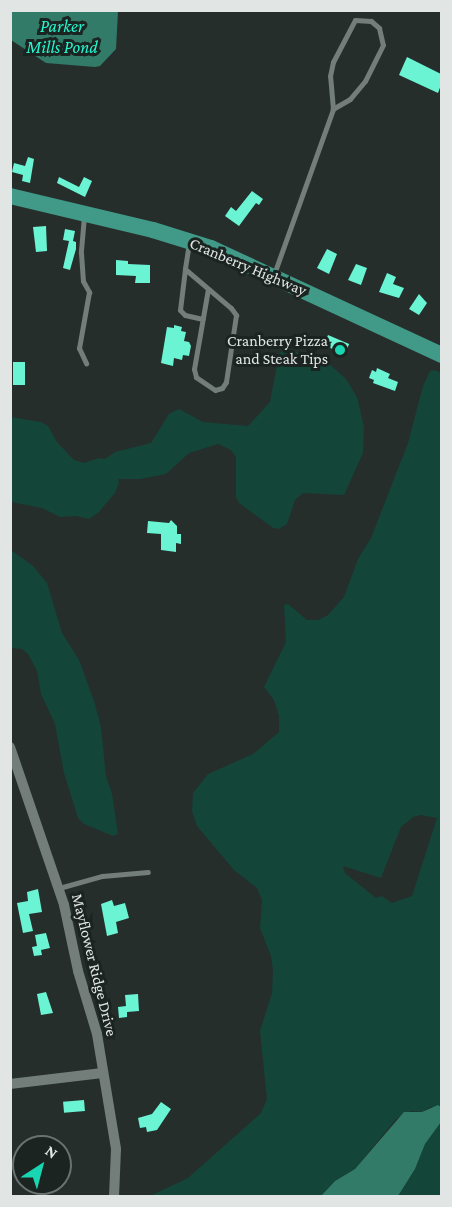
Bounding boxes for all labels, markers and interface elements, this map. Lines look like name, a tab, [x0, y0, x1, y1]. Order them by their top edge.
water label: Parker Mills Pond	[26, 16, 98, 58]
street label: Cranberry Highway	[187, 234, 309, 300]
place label: Cranberry Pizza and Steak Tips	[227, 331, 328, 369]
marker: Cranberry Pizza and Steak Tips	[333, 343, 347, 357]
street label: Mayflower Ridge Drive	[67, 892, 121, 1038]
north arrow	[12, 1135, 72, 1195]
text: N	[42, 1142, 61, 1162]

